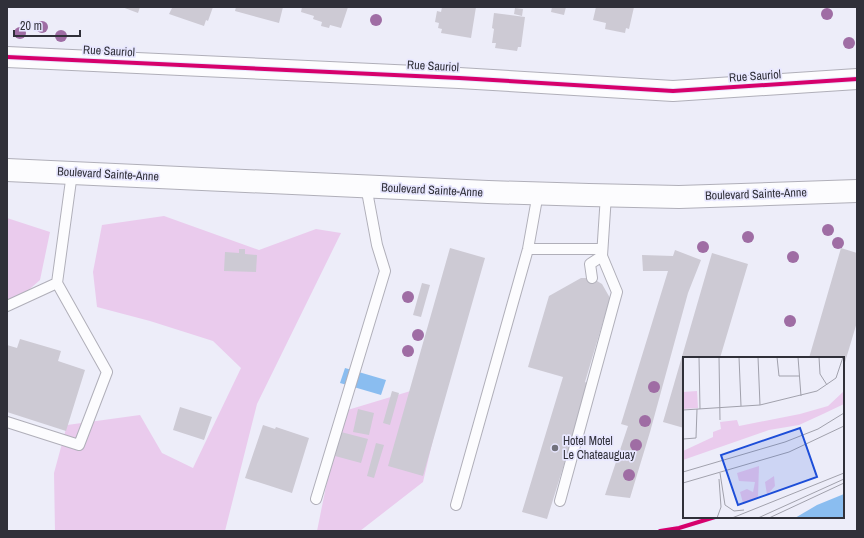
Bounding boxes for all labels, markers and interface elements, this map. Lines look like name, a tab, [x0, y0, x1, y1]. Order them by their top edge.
scale bar	[14, 12, 80, 38]
text: 20 m	[20, 18, 42, 34]
street label: Rue Sauriol	[83, 42, 135, 60]
street label: Rue Sauriol	[407, 57, 459, 75]
street label: Rue Sauriol	[729, 66, 781, 86]
street label: Boulevard Sainte-Anne	[57, 163, 159, 185]
street label: Boulevard Sainte-Anne	[381, 179, 483, 201]
street label: Boulevard Sainte-Anne	[705, 184, 807, 204]
inset map	[683, 357, 844, 518]
place label: Hotel Motel Le Chateauguay	[563, 433, 635, 463]
marker: Hotel Motel Le Chateauguay	[550, 443, 560, 453]

